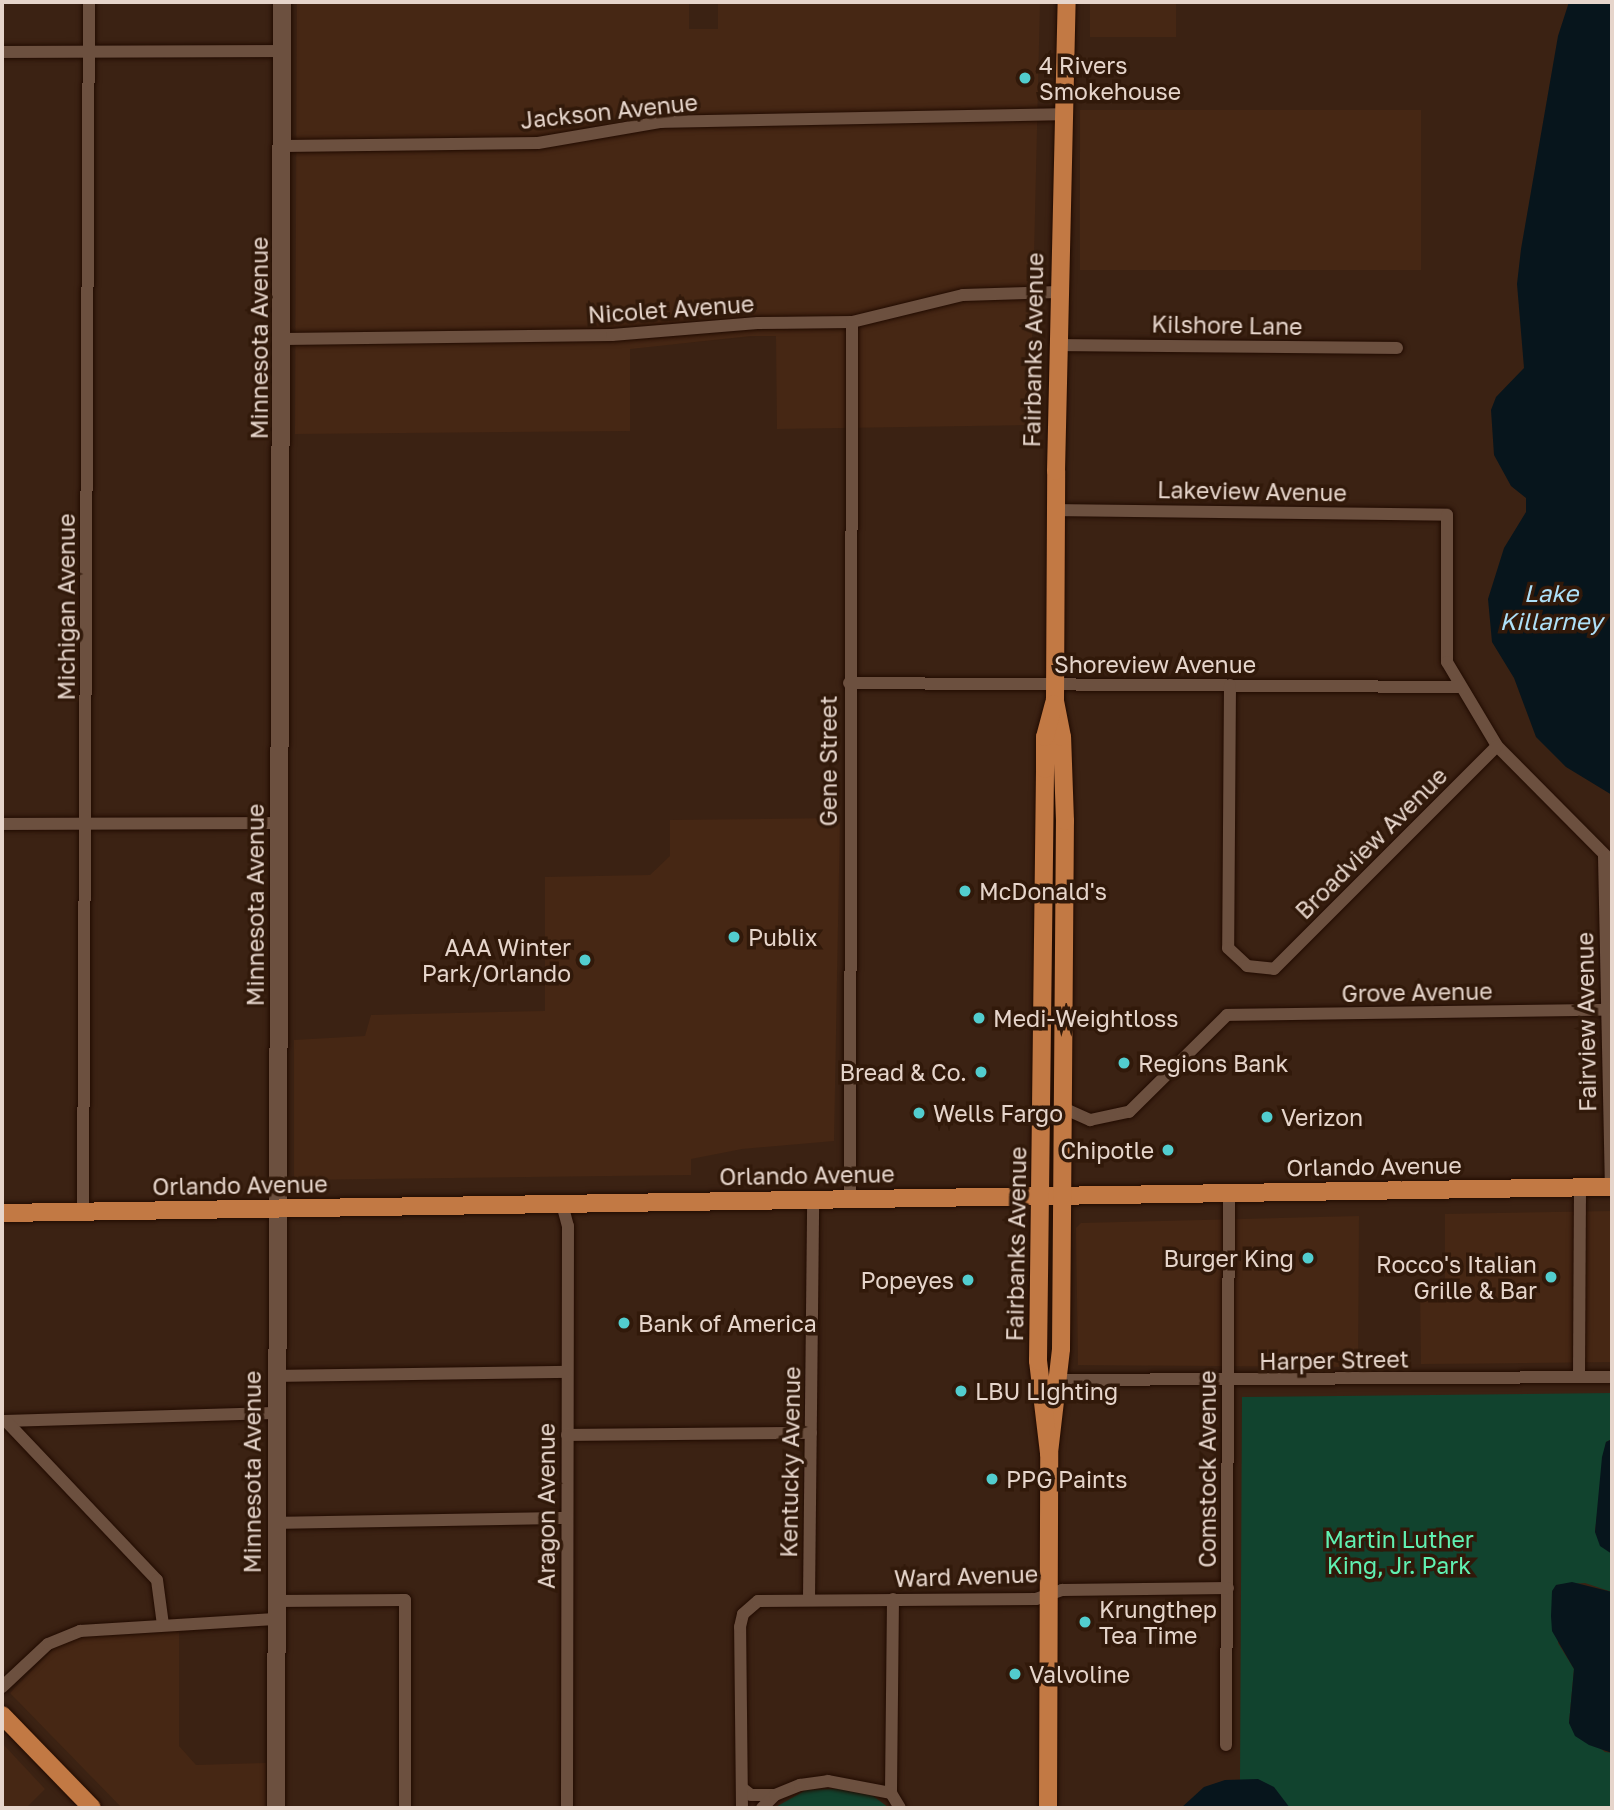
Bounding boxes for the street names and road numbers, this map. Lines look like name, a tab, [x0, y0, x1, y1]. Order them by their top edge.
street label: Jackson Avenue	[519, 88, 699, 134]
street label: Minnesota Avenue	[245, 237, 273, 439]
street label: Fairbanks Avenue	[1018, 252, 1048, 448]
street label: Nicolet Avenue	[587, 289, 755, 329]
street label: Kilshore Lane	[1151, 310, 1303, 340]
street label: Lakeview Avenue	[1157, 476, 1347, 506]
street label: Michigan Avenue	[52, 513, 80, 701]
street label: Shoreview Avenue	[1054, 650, 1256, 678]
street label: Gene Street	[814, 696, 842, 826]
street label: Broadview Avenue	[1290, 762, 1452, 924]
street label: Minnesota Avenue	[241, 804, 269, 1006]
street label: Fairview Avenue	[1571, 932, 1601, 1112]
street label: Grove Avenue	[1341, 977, 1493, 1007]
street label: Fairbanks Avenue	[1001, 1146, 1031, 1342]
street label: Orlando Avenue	[1286, 1151, 1462, 1181]
street label: Orlando Avenue	[719, 1160, 895, 1190]
street label: Orlando Avenue	[152, 1170, 328, 1200]
street label: Harper Street	[1259, 1345, 1409, 1375]
street label: Kentucky Avenue	[775, 1366, 805, 1558]
street label: Comstock Avenue	[1193, 1370, 1221, 1568]
street label: Minnesota Avenue	[238, 1371, 266, 1573]
street label: Aragon Avenue	[532, 1423, 560, 1589]
street label: Ward Avenue	[894, 1560, 1038, 1592]

